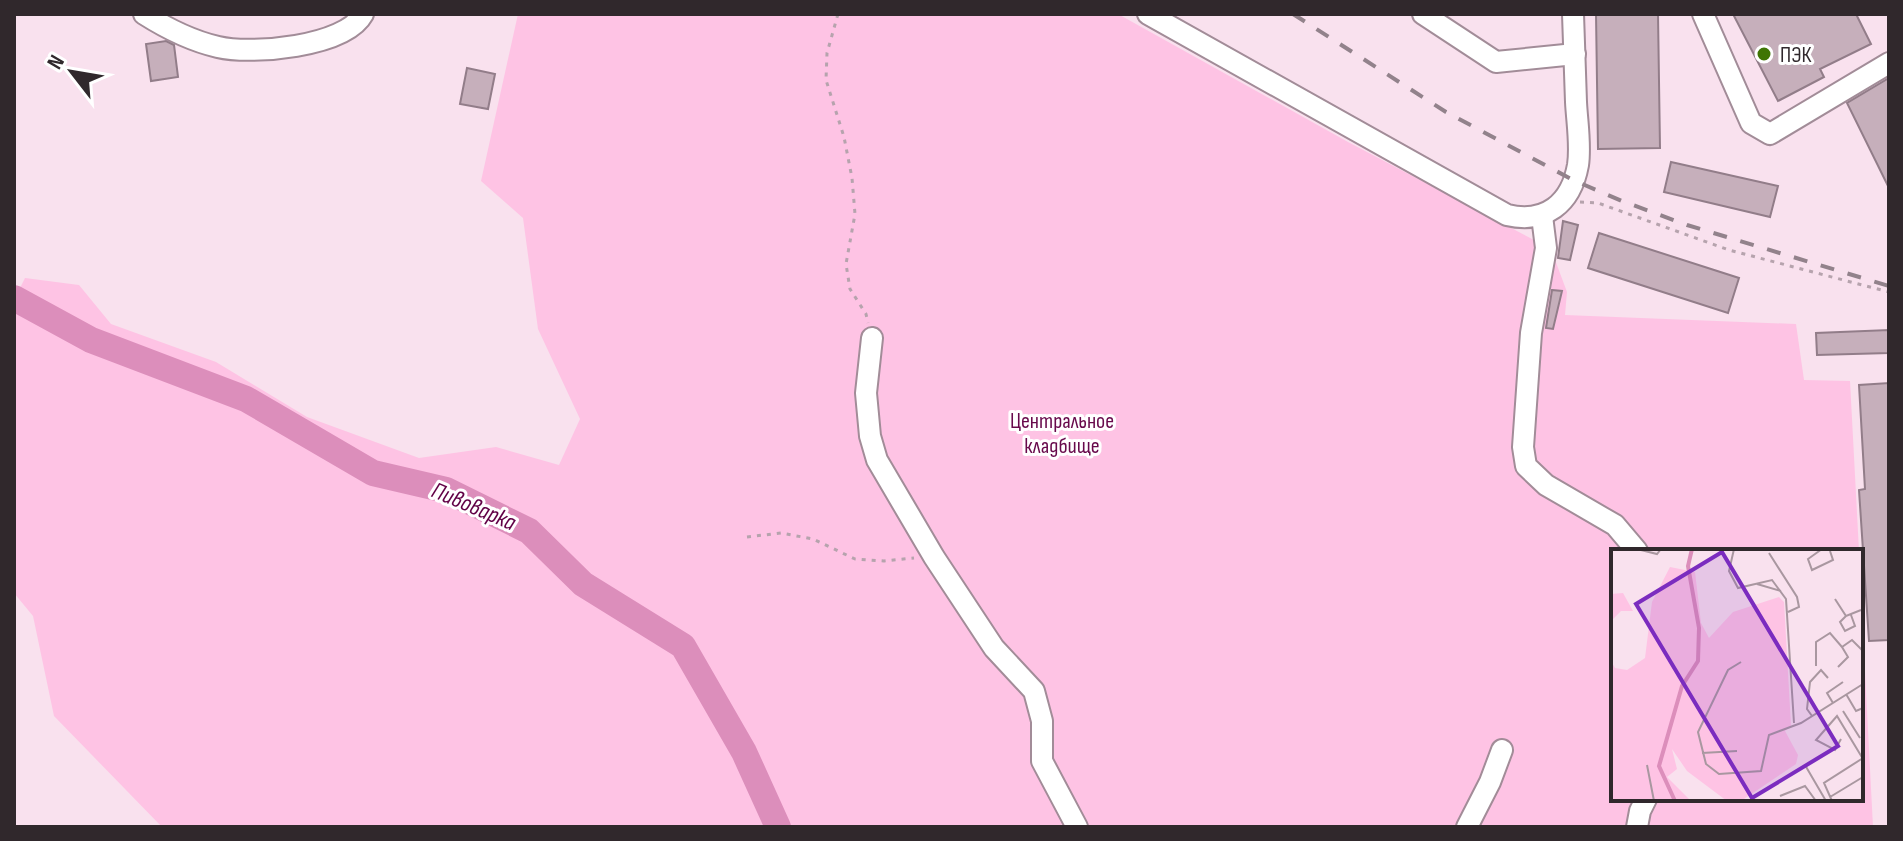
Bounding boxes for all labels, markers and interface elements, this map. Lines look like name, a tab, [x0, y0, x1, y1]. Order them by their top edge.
north arrow	[32, 32, 112, 112]
place label: ПЭК	[1780, 42, 1811, 69]
marker: ПЭК	[1755, 45, 1773, 63]
text: N	[42, 50, 71, 74]
park label: Центральное кладбище	[1010, 408, 1114, 460]
water label: Пивоварка	[427, 476, 521, 537]
inset map	[1611, 549, 1863, 801]

